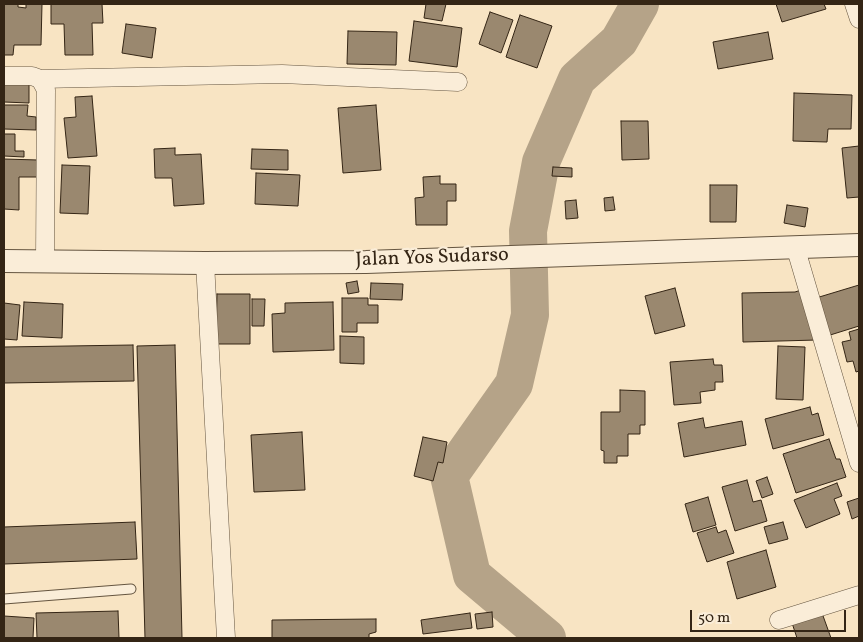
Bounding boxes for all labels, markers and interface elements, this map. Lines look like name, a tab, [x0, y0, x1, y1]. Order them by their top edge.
street label: Jalan Yos Sudarso	[355, 244, 509, 274]
scale bar	[693, 600, 849, 632]
text: 50 m	[698, 608, 730, 629]

